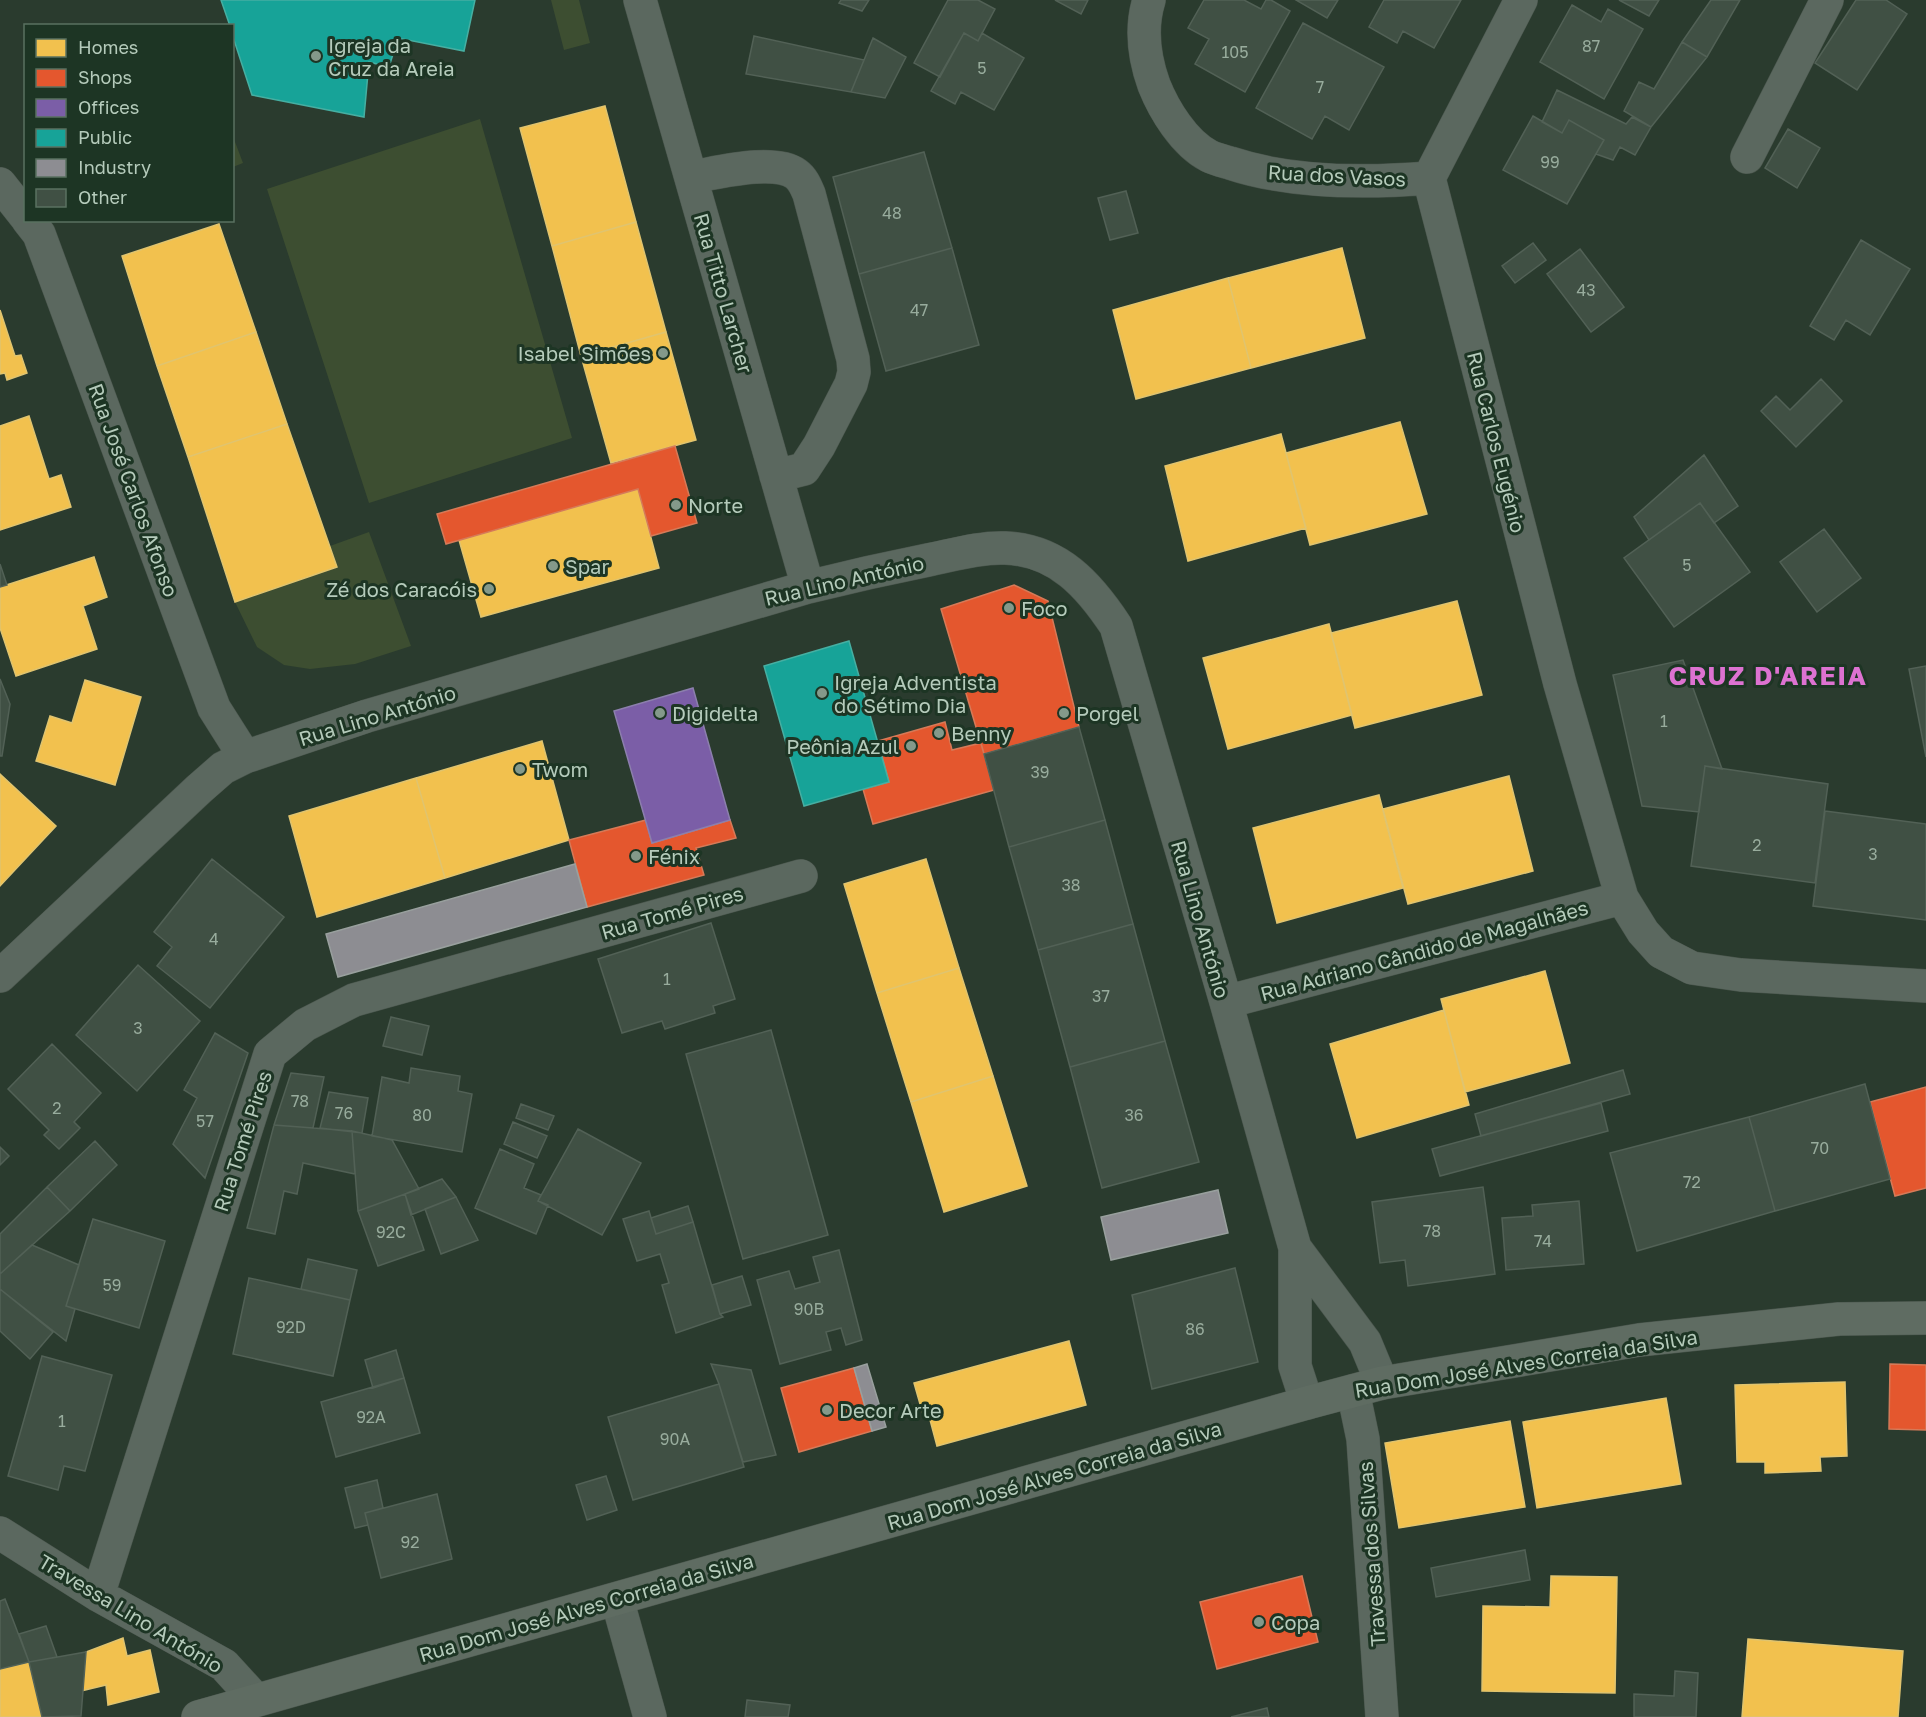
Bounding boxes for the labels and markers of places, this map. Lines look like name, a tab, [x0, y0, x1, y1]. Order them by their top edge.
place label: Igreja da Cruz da Areia	[328, 33, 455, 80]
marker: Igreja da Cruz da Areia	[309, 49, 323, 63]
place label: Isabel Simões	[517, 341, 651, 365]
marker: Isabel Simões	[656, 346, 670, 360]
place label: Norte	[688, 493, 743, 517]
marker: Norte	[669, 498, 683, 512]
place label: Spar	[565, 554, 609, 578]
marker: Spar	[546, 559, 560, 573]
place label: Zé dos Caracóis	[326, 577, 477, 601]
marker: Zé dos Caracóis	[482, 582, 496, 596]
place label: Foco	[1021, 596, 1068, 620]
marker: Foco	[1002, 601, 1016, 615]
place label: Igreja Adventista do Sétimo Dia	[834, 670, 997, 717]
marker: Igreja Adventista do Sétimo Dia	[815, 686, 829, 700]
place label: Digidelta	[672, 701, 758, 725]
place label: Porgel	[1076, 701, 1139, 725]
marker: Digidelta	[653, 706, 667, 720]
marker: Porgel	[1057, 706, 1071, 720]
place label: Benny	[951, 721, 1011, 745]
marker: Benny	[932, 726, 946, 740]
place label: Peônia Azul	[786, 734, 899, 758]
marker: Peônia Azul	[904, 739, 918, 753]
place label: Twom	[532, 757, 588, 781]
marker: Twom	[513, 762, 527, 776]
place label: Fénix	[648, 844, 700, 868]
marker: Fénix	[629, 849, 643, 863]
place label: Decor Arte	[839, 1398, 942, 1422]
marker: Decor Arte	[820, 1403, 834, 1417]
place label: Copa	[1271, 1610, 1320, 1634]
marker: Copa	[1252, 1615, 1266, 1629]

